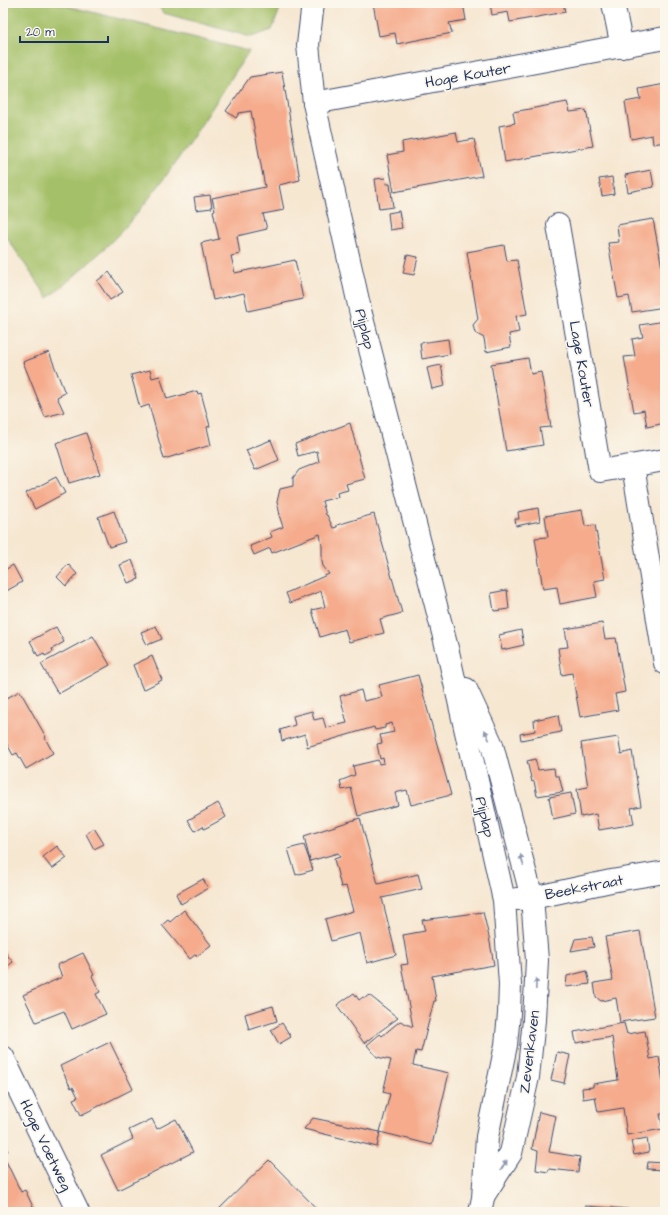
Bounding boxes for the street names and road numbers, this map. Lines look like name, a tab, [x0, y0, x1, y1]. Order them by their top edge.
street label: Hoge Kouter	[423, 58, 513, 94]
street label: Pijplap	[349, 307, 380, 352]
street label: Lage Kouter	[563, 319, 599, 409]
street label: Pijplap	[470, 795, 499, 840]
street label: Beekstraat	[543, 870, 625, 905]
street label: Zevenkaven	[514, 1009, 545, 1095]
street label: Hoge Voetweg	[13, 1096, 77, 1195]

